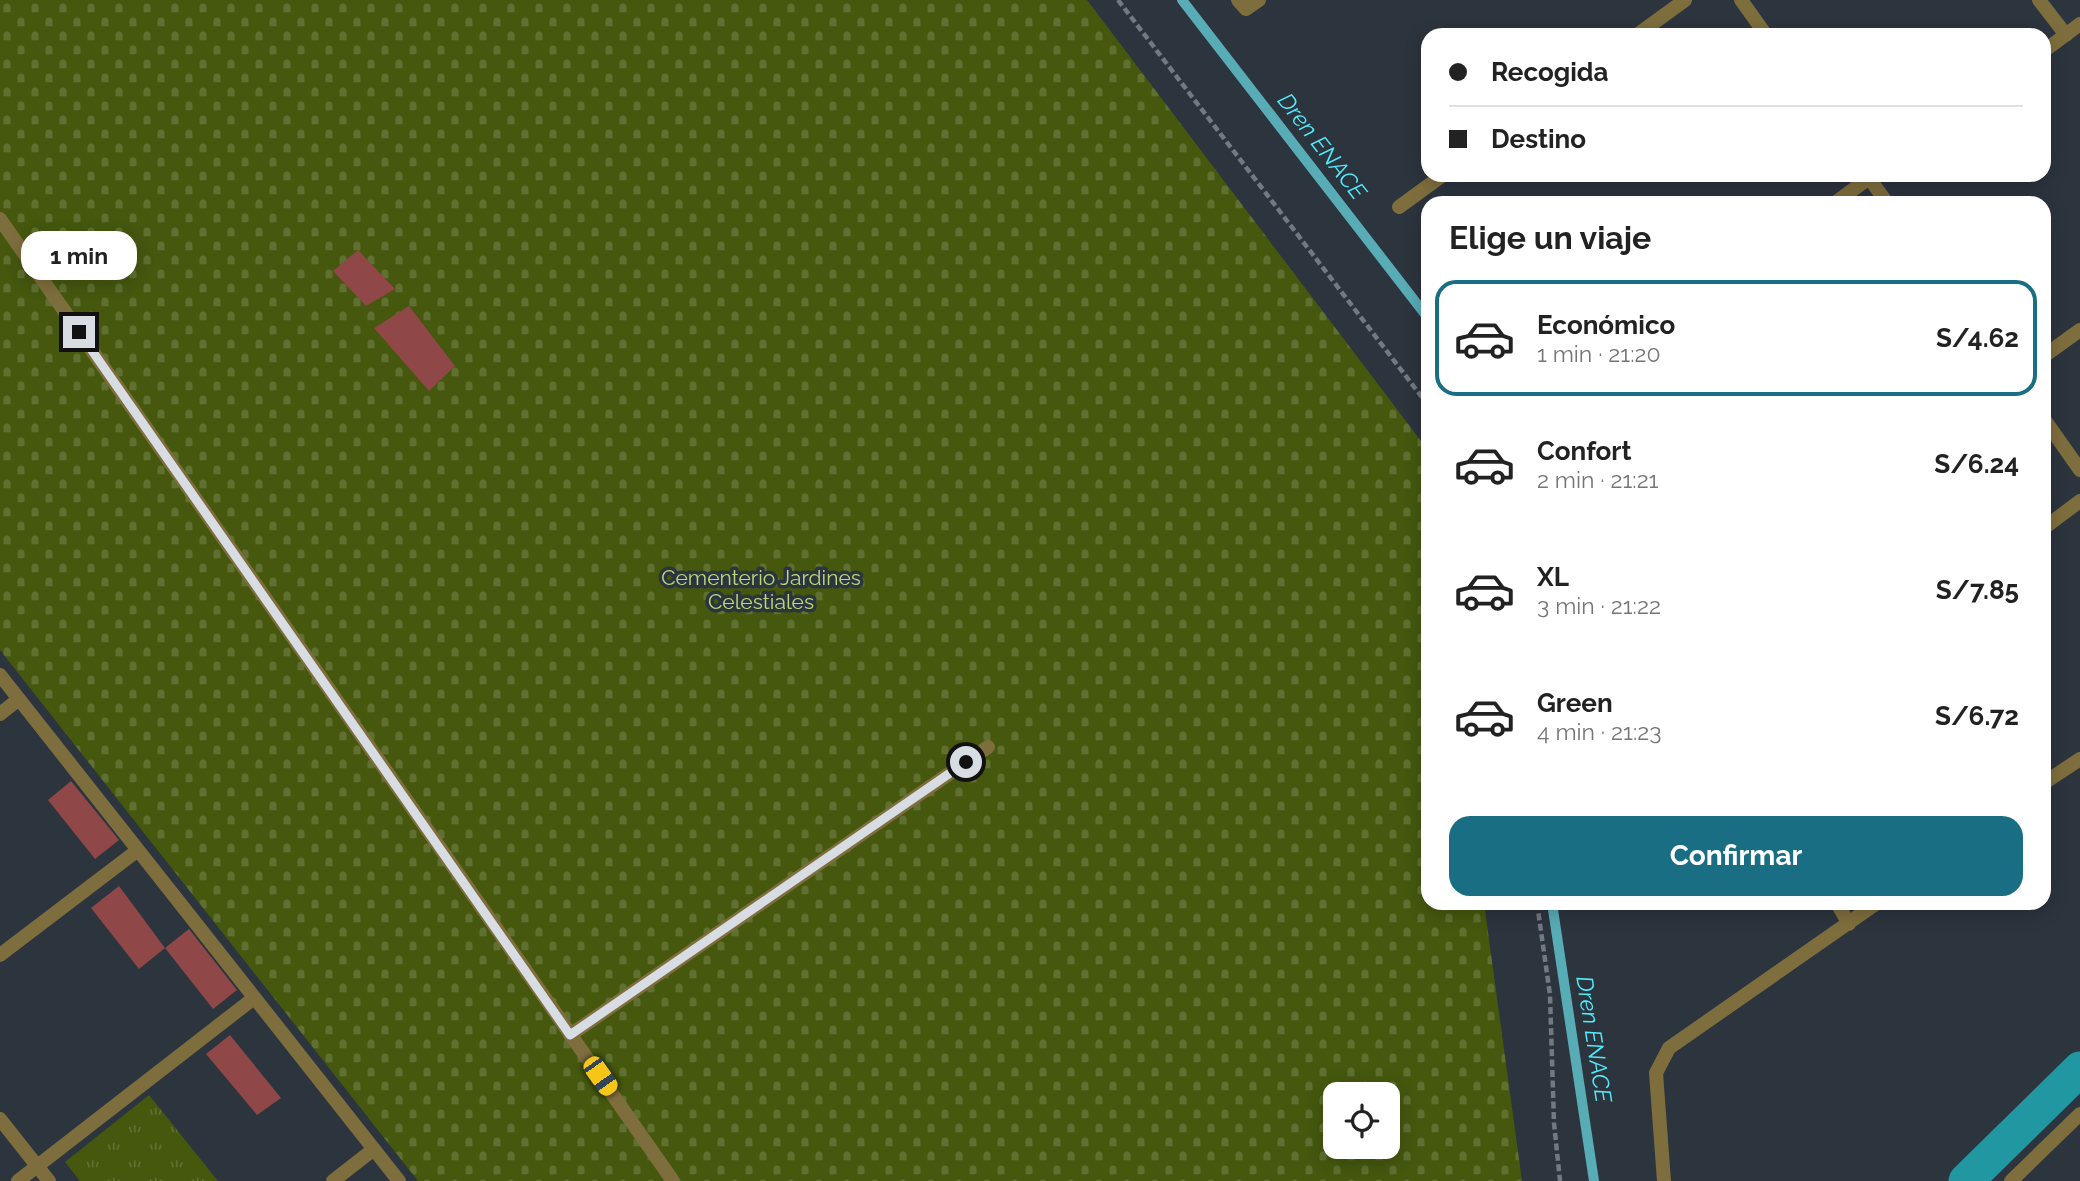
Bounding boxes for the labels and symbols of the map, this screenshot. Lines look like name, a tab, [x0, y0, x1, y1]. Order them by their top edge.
water label: Dren ENACE	[1273, 87, 1373, 205]
callout: 1 min	[21, 230, 137, 280]
route end	[63, 316, 95, 348]
park label: Cementerio Jardines Celestiales	[661, 565, 861, 614]
route start	[950, 746, 982, 778]
water label: Dren ENACE	[1571, 974, 1618, 1106]
car	[580, 1053, 621, 1099]

